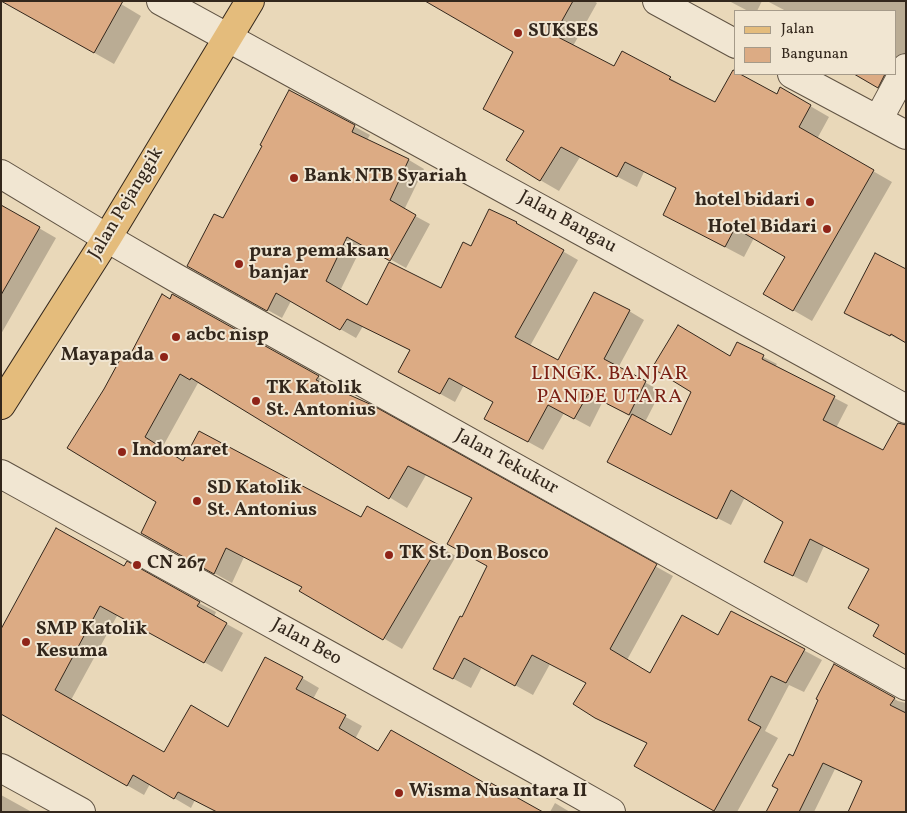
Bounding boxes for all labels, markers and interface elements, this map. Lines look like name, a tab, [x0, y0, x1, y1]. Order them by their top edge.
legend	[734, 10, 897, 75]
text: Jalan	[781, 19, 814, 40]
place label: SUKSES	[528, 22, 598, 44]
marker: SUKSES	[512, 27, 524, 39]
text: Bangunan	[781, 44, 848, 65]
street label: Jalan Pejanggik	[84, 144, 170, 264]
place label: Bank NTB Syariah	[304, 167, 467, 189]
marker: Bank NTB Syariah	[288, 172, 300, 184]
street label: Jalan Bangau	[514, 187, 620, 259]
place label: hotel bidari	[695, 191, 800, 213]
marker: hotel bidari	[804, 196, 816, 208]
place label: Hotel Bidari	[707, 218, 817, 240]
marker: Hotel Bidari	[821, 223, 833, 235]
place label: pura pemaksan banjar	[249, 242, 389, 286]
marker: pura pemaksan banjar	[233, 258, 245, 270]
place label: acbc nisp	[186, 326, 269, 348]
marker: acbc nisp	[170, 331, 182, 343]
place label: Mayapada	[61, 346, 154, 368]
marker: Mayapada	[158, 351, 170, 363]
district label: LINGK. BANJAR PANDE UTARA	[529, 363, 691, 410]
place label: TK Katolik St. Antonius	[266, 379, 376, 423]
marker: TK Katolik St. Antonius	[250, 395, 262, 407]
street label: Jalan Tekukur	[450, 425, 562, 501]
place label: Indomaret	[132, 441, 228, 463]
marker: Indomaret	[116, 446, 128, 458]
place label: SD Katolik St. Antonius	[207, 479, 317, 523]
marker: SD Katolik St. Antonius	[191, 495, 203, 507]
place label: TK St. Don Bosco	[399, 544, 549, 566]
marker: TK St. Don Bosco	[383, 549, 395, 561]
place label: CN 267	[147, 554, 206, 576]
marker: CN 267	[131, 559, 143, 571]
street label: Jalan Beo	[267, 614, 345, 672]
place label: SMP Katolik Kesuma	[36, 620, 147, 664]
marker: SMP Katolik Kesuma	[20, 636, 32, 648]
place label: Wisma Nusantara II	[409, 782, 587, 804]
marker: Wisma Nusantara II	[393, 787, 405, 799]

